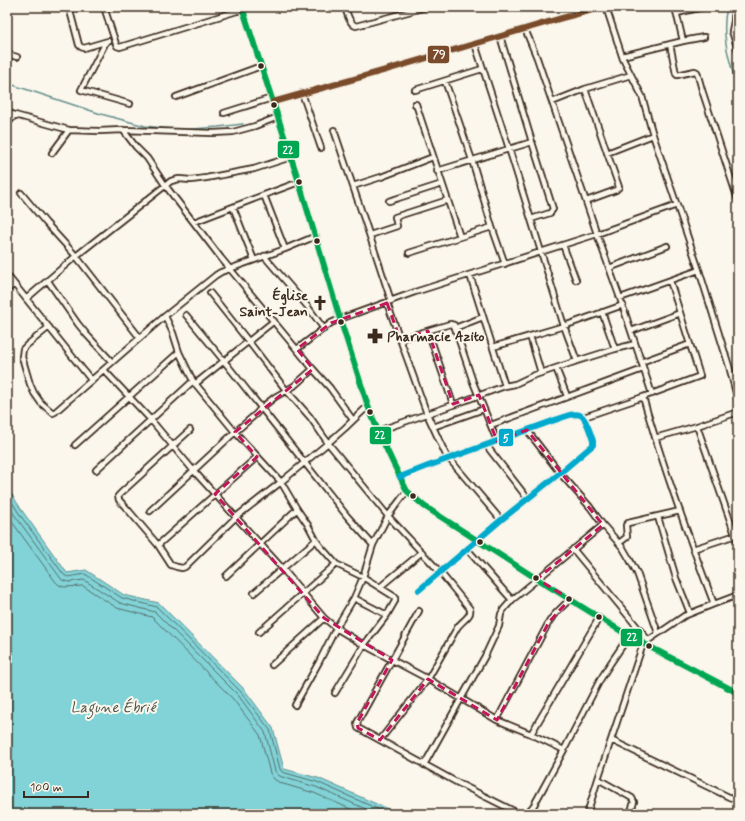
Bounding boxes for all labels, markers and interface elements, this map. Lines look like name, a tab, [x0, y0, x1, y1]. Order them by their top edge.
line badge: 79	[427, 45, 450, 64]
text: 79	[432, 48, 446, 62]
unlabelled marker	[256, 61, 266, 71]
unlabelled marker	[269, 100, 279, 110]
line badge: 22	[277, 140, 300, 159]
text: 22	[282, 144, 294, 158]
unlabelled marker	[294, 177, 304, 187]
unlabelled marker	[312, 236, 322, 246]
place label: Église Saint-Jean	[239, 287, 308, 321]
church icon: Église Saint-Jean	[311, 294, 329, 312]
unlabelled marker	[336, 317, 346, 327]
pharmacy icon: Pharmacie Azito	[366, 327, 384, 345]
place label: Pharmacie Azito	[387, 328, 485, 346]
unlabelled marker	[365, 407, 375, 417]
line badge: 22	[369, 426, 392, 445]
line badge: 5	[498, 428, 514, 447]
text: 22	[374, 429, 386, 443]
text: 5	[503, 432, 510, 446]
unlabelled marker	[408, 491, 418, 501]
unlabelled marker	[475, 537, 485, 547]
unlabelled marker	[531, 573, 541, 583]
unlabelled marker	[564, 594, 574, 604]
unlabelled marker	[594, 612, 604, 622]
line badge: 22	[620, 628, 643, 647]
text: 22	[626, 631, 638, 645]
unlabelled marker	[644, 641, 654, 651]
water label: Lagune Ébrié	[70, 697, 158, 720]
scale bar	[24, 773, 88, 799]
text: 100 m	[30, 780, 62, 796]

